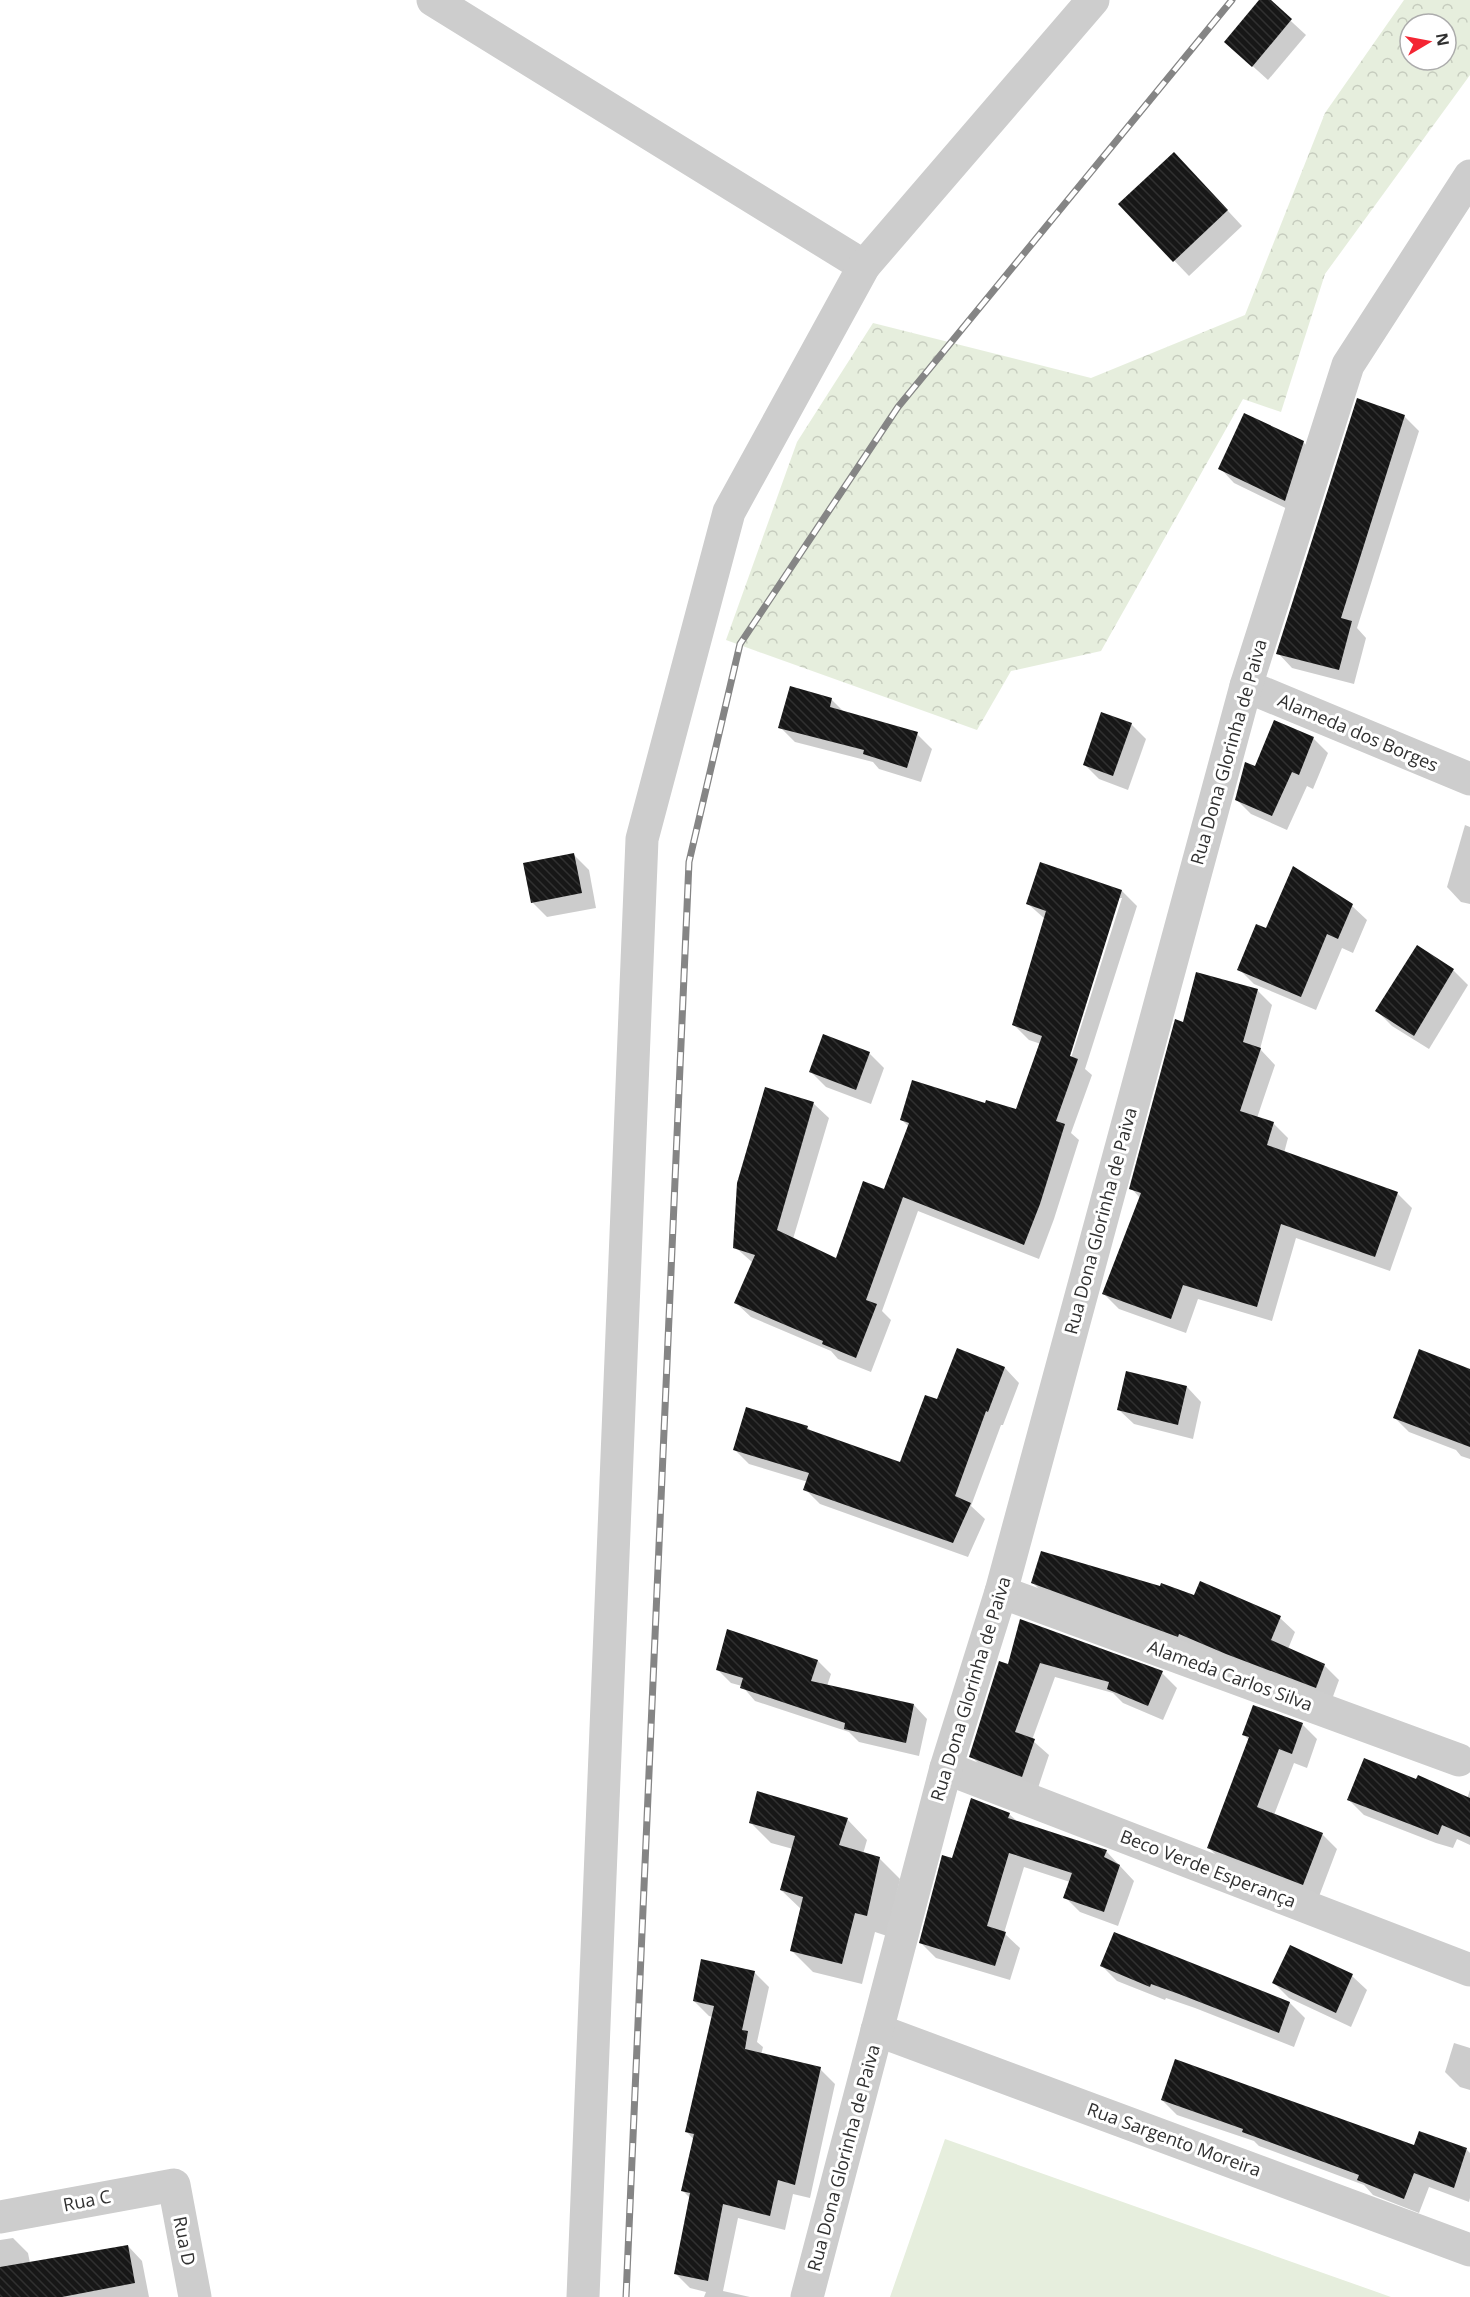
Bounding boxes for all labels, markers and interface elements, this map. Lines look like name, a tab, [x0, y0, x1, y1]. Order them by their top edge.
north arrow	[1398, 12, 1458, 72]
text: N	[1431, 31, 1455, 48]
street label: Rua Dona Glorinha de Paiva	[1184, 636, 1272, 867]
street label: Alameda dos Borges	[1275, 687, 1442, 777]
street label: Rua Dona Glorinha de Paiva	[1058, 1105, 1142, 1337]
street label: Rua Dona Glorinha de Paiva	[924, 1573, 1016, 1804]
street label: Alameda Carlos Silva	[1145, 1634, 1316, 1716]
street label: Beco Verde Esperança	[1117, 1823, 1300, 1913]
street label: Rua Dona Glorinha de Paiva	[801, 2042, 885, 2274]
street label: Rua Sargento Moreira	[1084, 2096, 1265, 2182]
street label: Rua C	[61, 2184, 113, 2216]
street label: Rua D	[168, 2214, 202, 2268]

